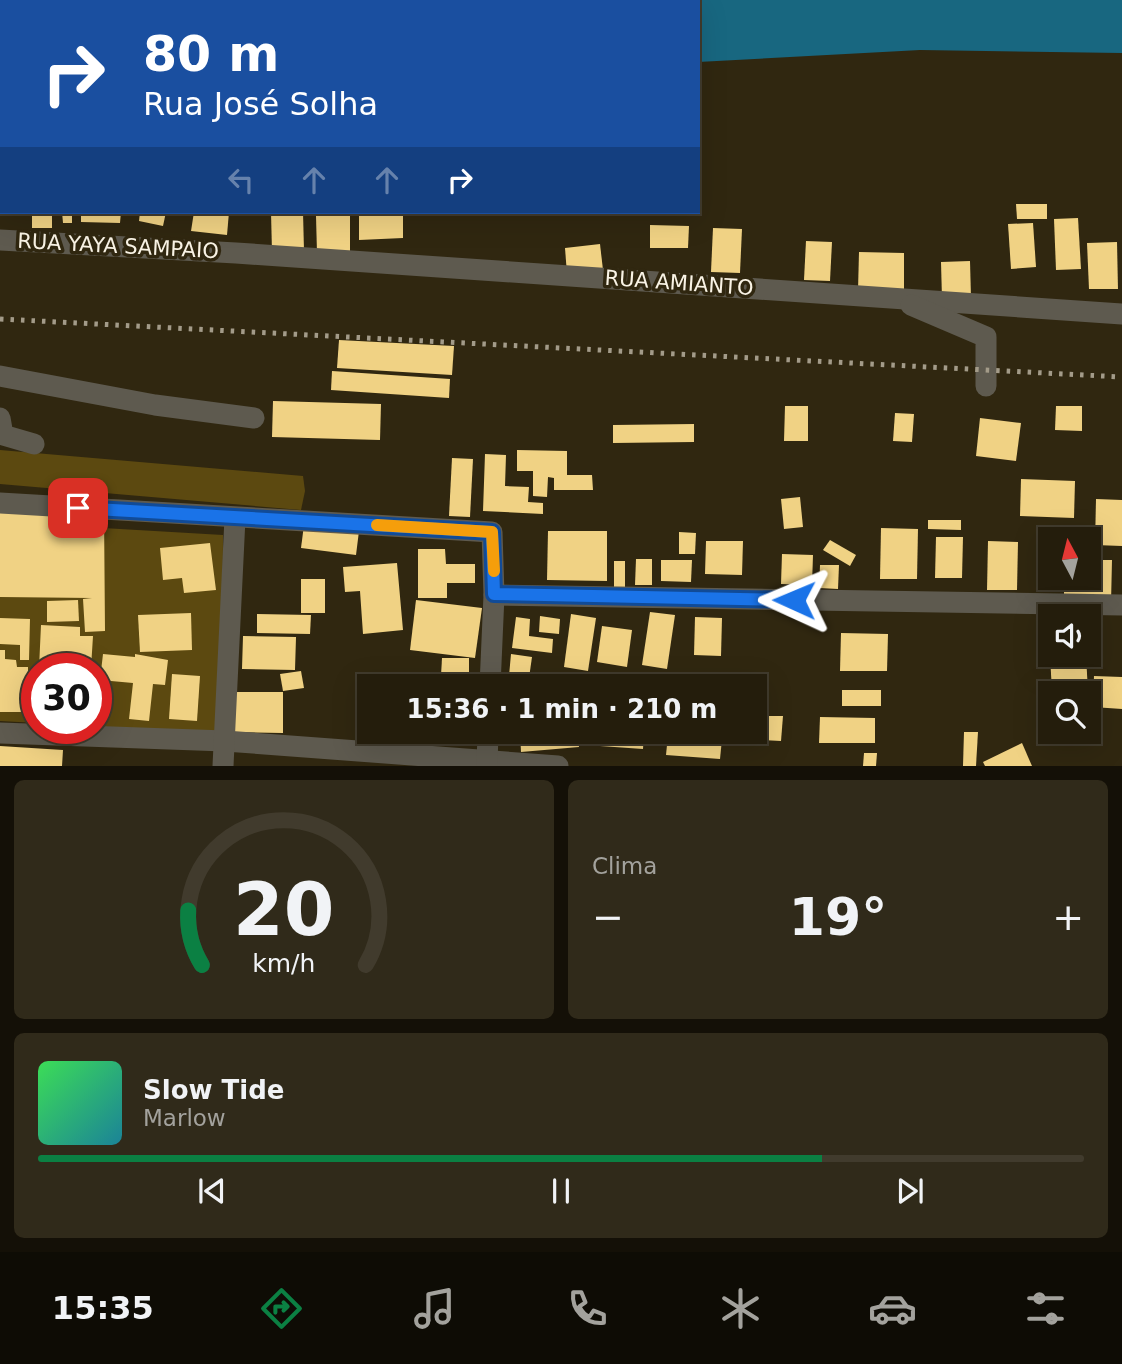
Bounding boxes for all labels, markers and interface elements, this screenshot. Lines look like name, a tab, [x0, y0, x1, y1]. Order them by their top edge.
text: 80 m	[143, 26, 279, 83]
icon: right	[28, 28, 119, 119]
text: Rua José Solha	[143, 85, 378, 123]
icon: left	[222, 161, 260, 199]
icon: ahead	[295, 161, 333, 199]
icon: ahead	[368, 161, 406, 199]
icon: right	[441, 161, 479, 199]
street label: RUA YAYA SAMPAIO	[17, 229, 219, 263]
street label: RUA AMIANTO	[604, 266, 754, 300]
pin	[48, 478, 108, 538]
icon: arrive	[59, 489, 97, 527]
north arrow	[1038, 527, 1101, 590]
map controls	[1038, 527, 1101, 744]
position arrow	[757, 563, 831, 637]
button: sound	[1038, 604, 1101, 667]
speed limit sign: 30	[21, 653, 112, 744]
button: search	[1038, 681, 1101, 744]
text: 15:36 · 1 min · 210 m	[407, 694, 717, 724]
text: Clima	[592, 853, 657, 879]
text: 20	[233, 868, 335, 953]
text: 19°	[789, 887, 887, 947]
text: −	[592, 895, 624, 939]
text: +	[1052, 895, 1084, 939]
text: km/h	[252, 949, 316, 978]
text: Slow Tide	[143, 1075, 284, 1105]
text: Marlow	[143, 1105, 226, 1131]
icon: previous	[193, 1172, 231, 1210]
icon: pause	[542, 1172, 580, 1210]
icon: next	[891, 1172, 929, 1210]
icon: directions	[257, 1284, 306, 1333]
icon: music	[410, 1284, 459, 1333]
icon: phone	[563, 1284, 612, 1333]
icon: climate	[716, 1284, 765, 1333]
icon: car	[868, 1284, 917, 1333]
icon: filters	[1021, 1284, 1070, 1333]
text: 15:35	[52, 1289, 154, 1327]

